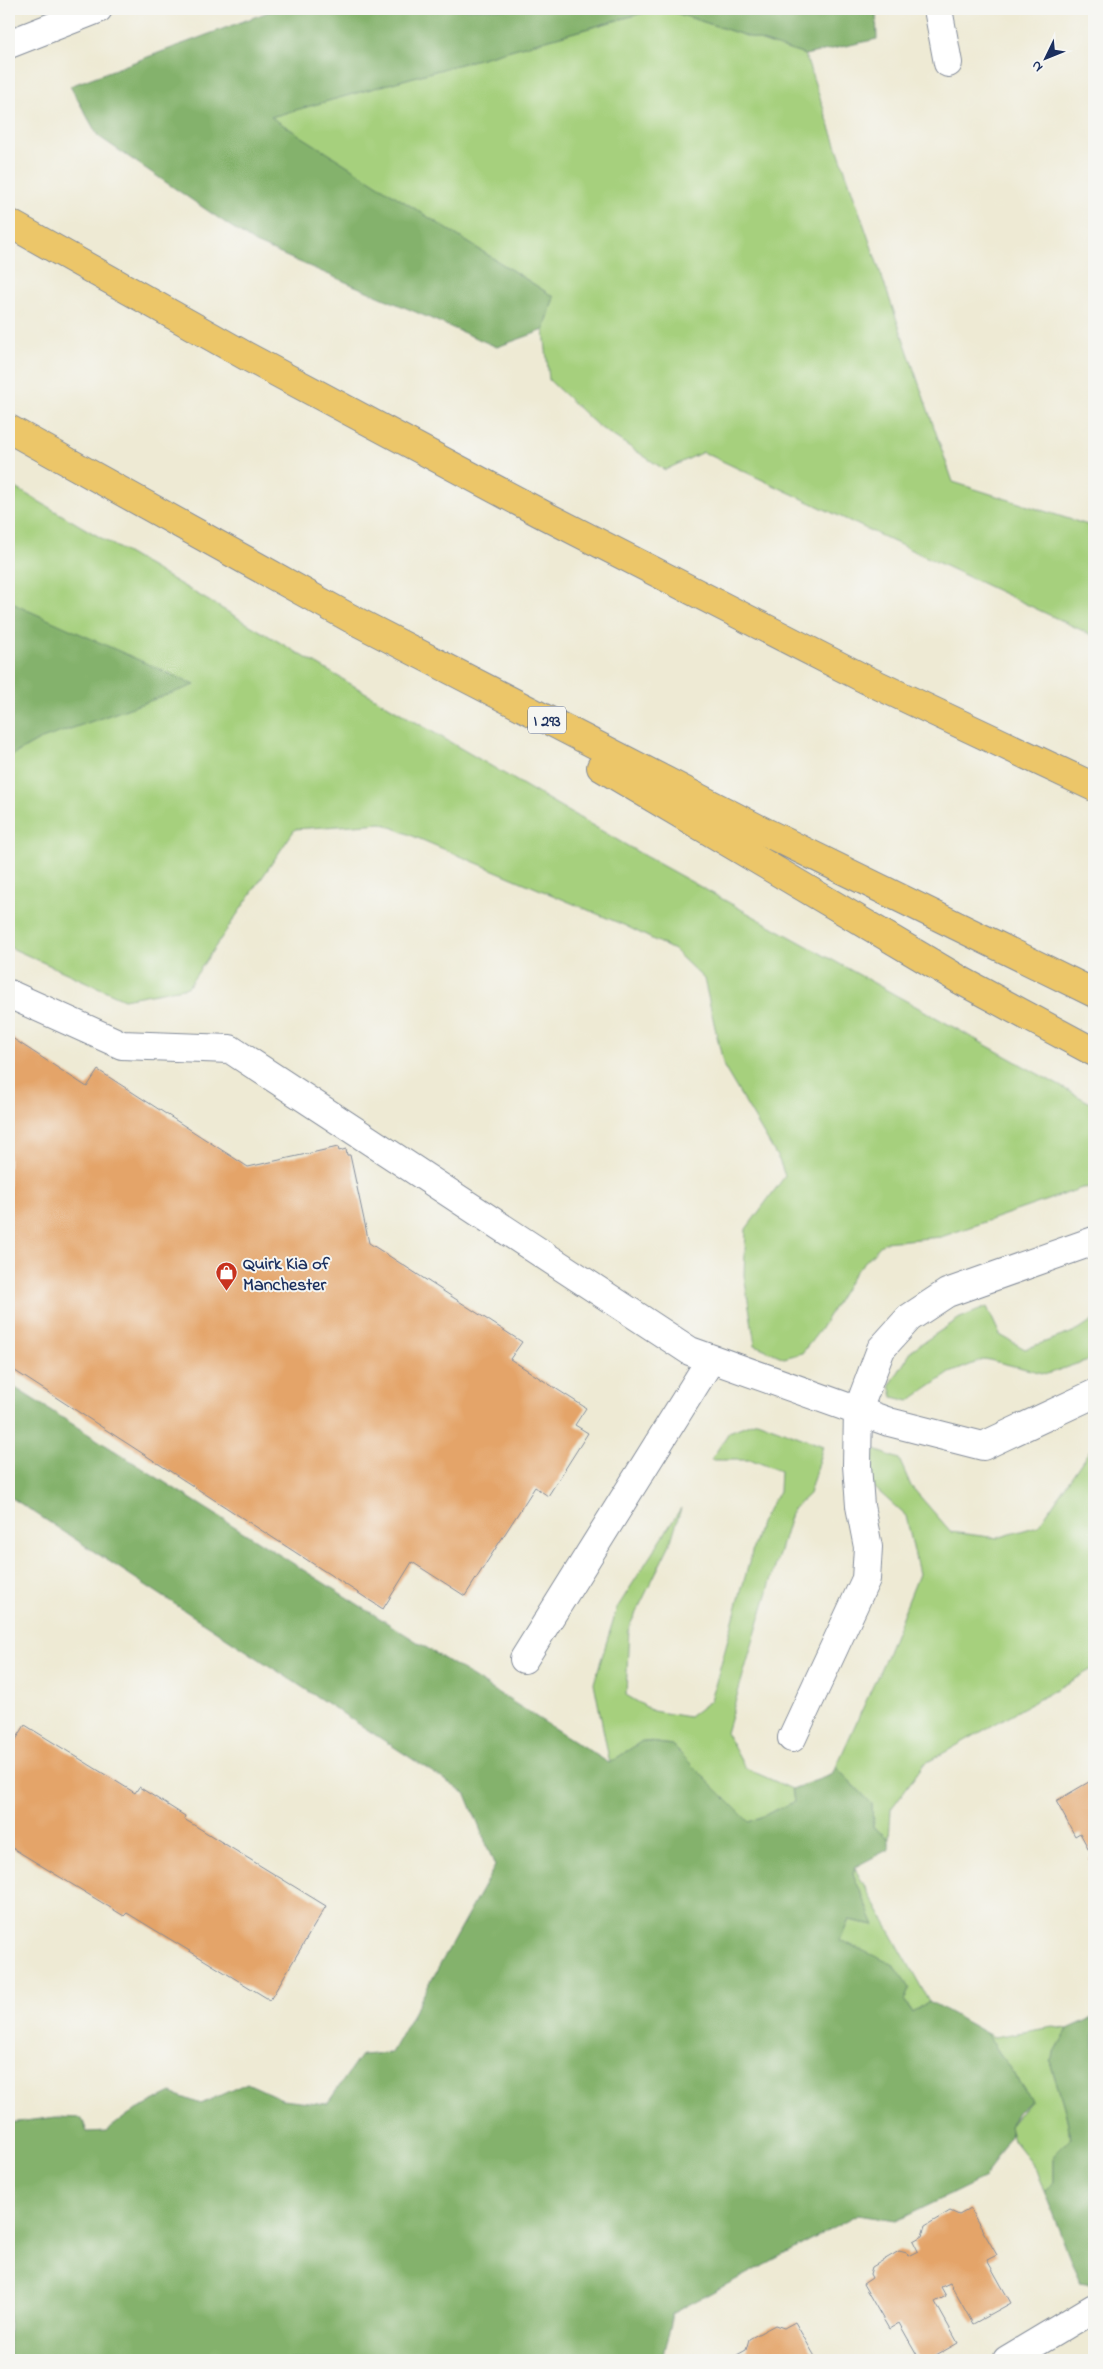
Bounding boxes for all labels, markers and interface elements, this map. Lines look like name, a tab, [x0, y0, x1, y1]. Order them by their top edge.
north arrow	[1020, 32, 1070, 82]
text: N	[1027, 55, 1048, 76]
road number: I 293	[528, 706, 566, 734]
place label: Quirk Kia of Manchester	[243, 1252, 331, 1299]
shop icon: Quirk Kia of Manchester	[215, 1261, 239, 1292]

